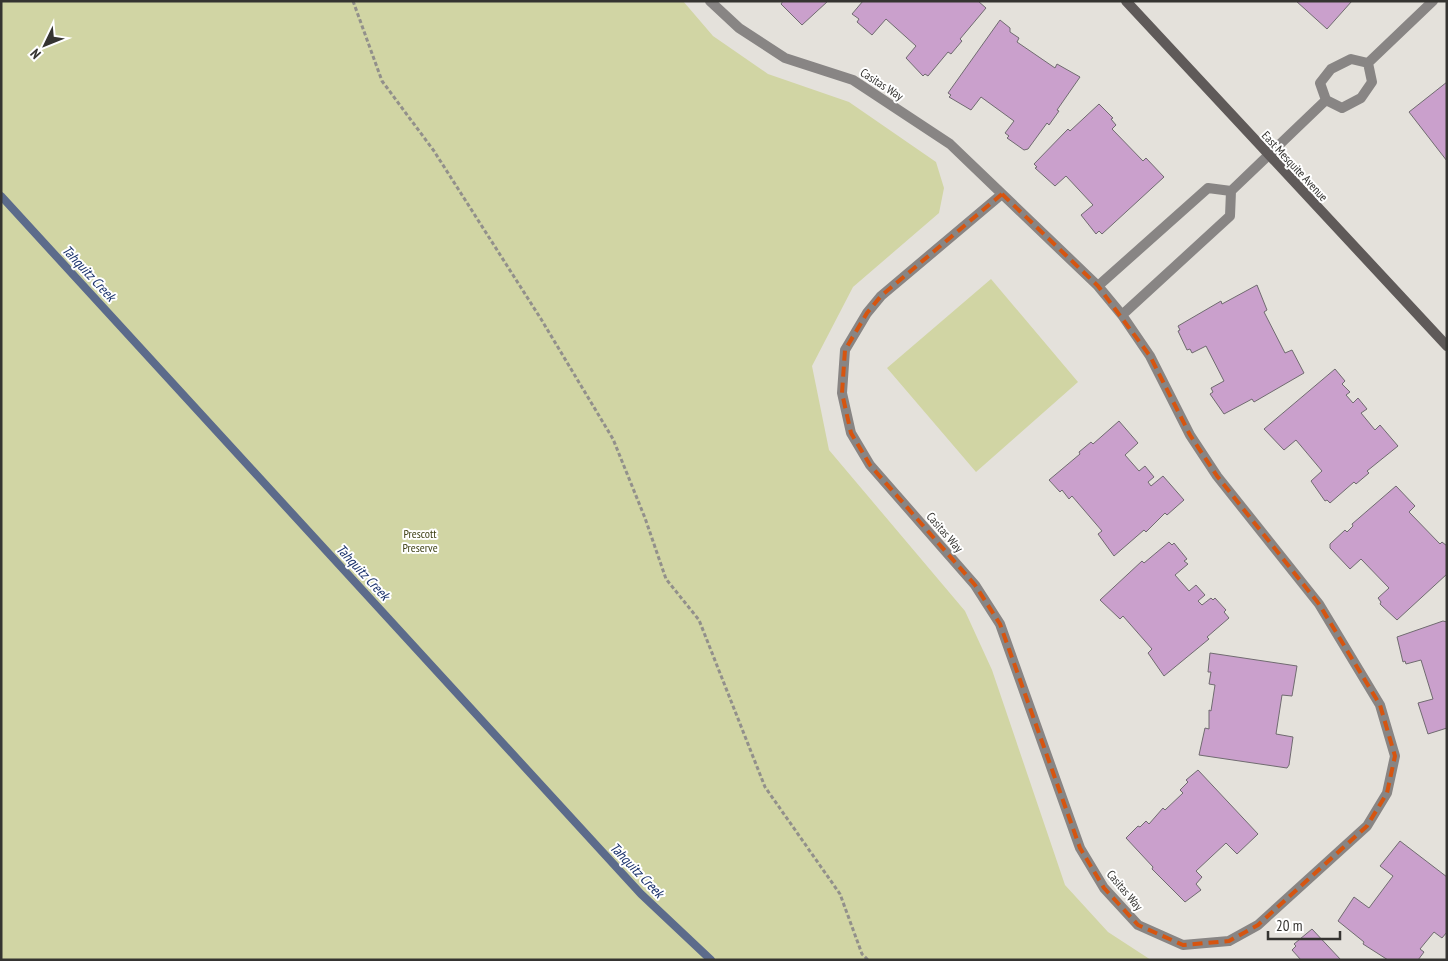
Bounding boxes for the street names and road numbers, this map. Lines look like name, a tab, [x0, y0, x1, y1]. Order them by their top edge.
street label: Casitas Way	[858, 65, 907, 104]
street label: East Mesquite Avenue	[1259, 128, 1331, 204]
street label: Casitas Way	[924, 509, 967, 556]
street label: Casitas Way	[1104, 867, 1147, 914]

